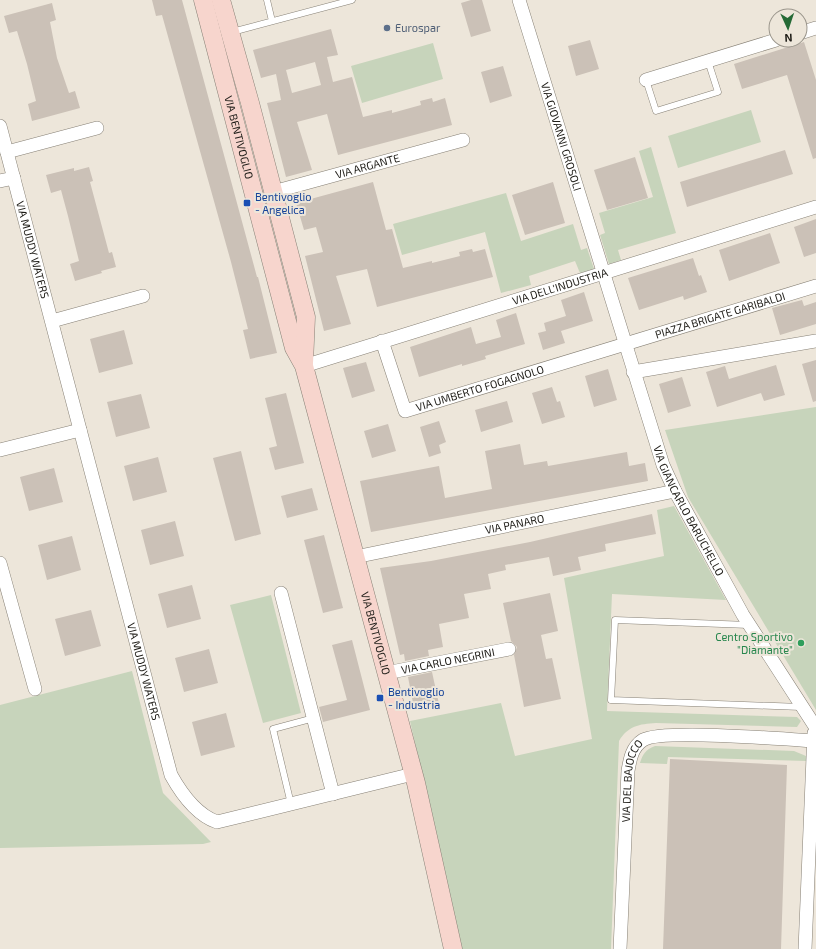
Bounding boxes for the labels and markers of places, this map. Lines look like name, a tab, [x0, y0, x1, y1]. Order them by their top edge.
place label: Eurospar	[395, 21, 441, 34]
marker: Eurospar	[382, 23, 392, 33]
place label: Bentivoglio - Angelica	[255, 190, 311, 216]
marker: Bentivoglio - Angelica	[242, 198, 252, 208]
place label: Centro Sportivo "Diamante"	[715, 630, 793, 656]
marker: Centro Sportivo "Diamante"	[796, 638, 806, 648]
place label: Bentivoglio - Industria	[388, 685, 444, 711]
marker: Bentivoglio - Industria	[375, 693, 385, 703]

